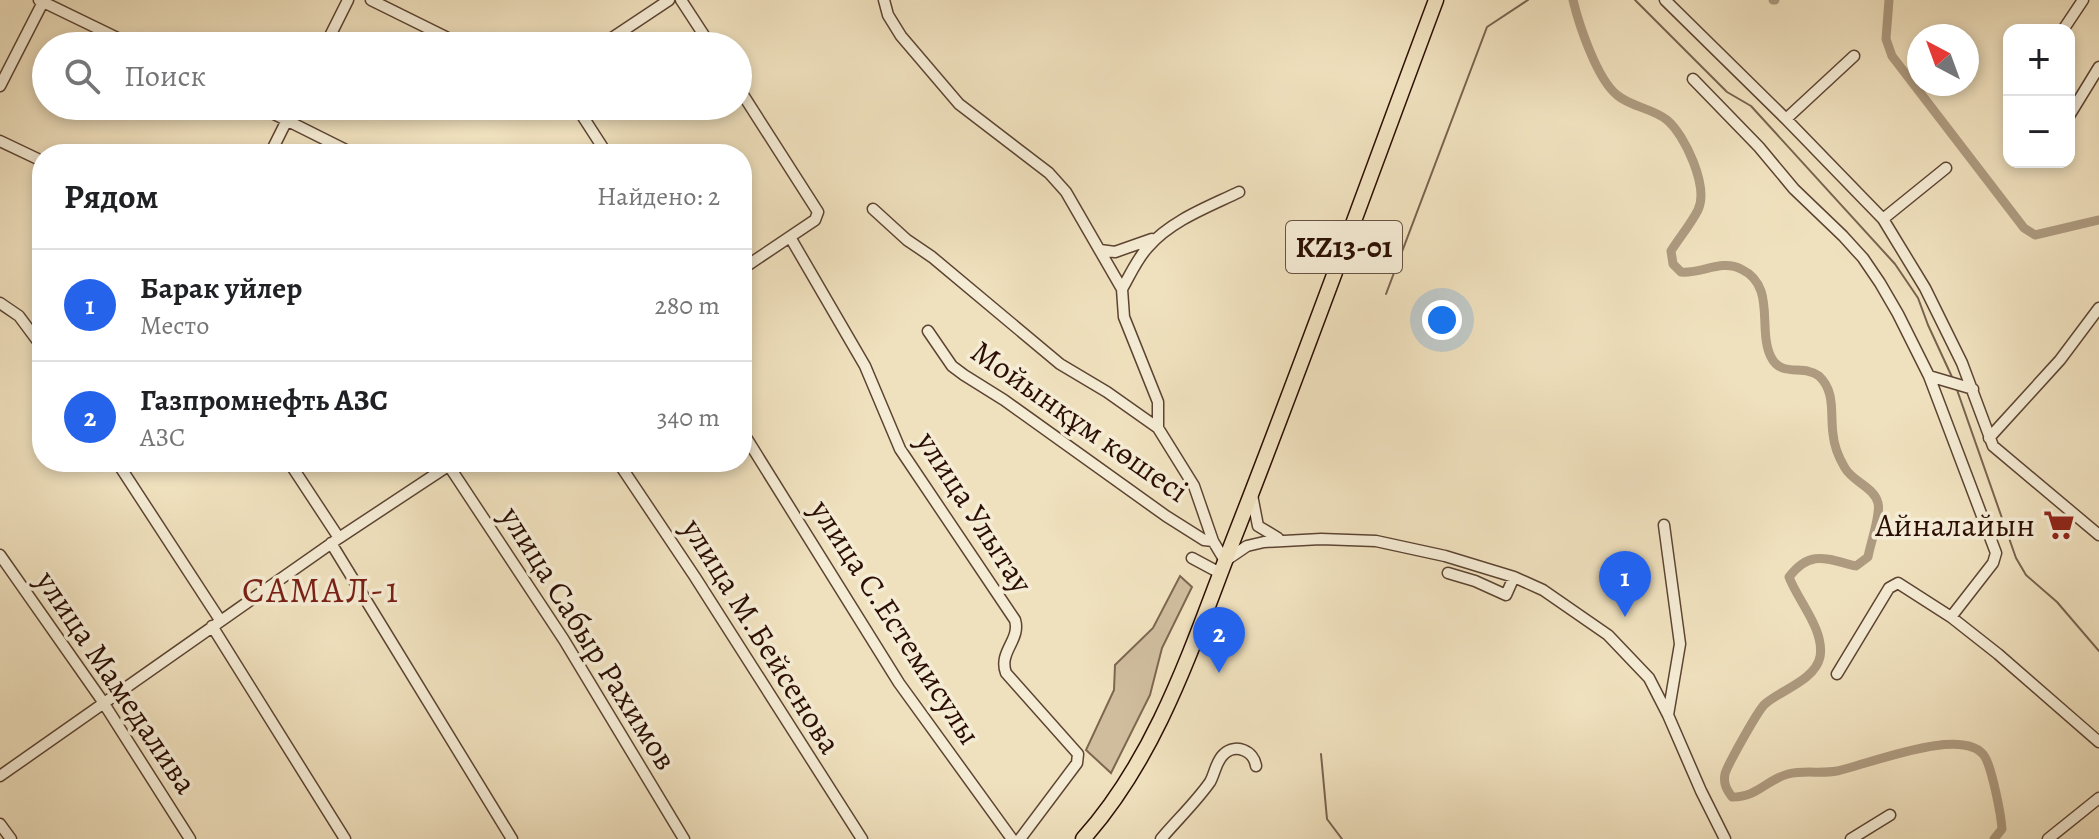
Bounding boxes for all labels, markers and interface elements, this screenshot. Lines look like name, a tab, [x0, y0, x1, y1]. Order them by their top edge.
north arrow	[1907, 24, 1979, 96]
map controls	[2003, 24, 2075, 168]
button: +	[2003, 24, 2075, 96]
search box	[32, 32, 752, 120]
icon: search	[60, 54, 104, 98]
text: Поиск	[124, 56, 206, 96]
button: −	[2003, 96, 2075, 168]
text: Рядом	[64, 173, 158, 220]
text: Найдено: 2	[597, 179, 720, 214]
road number: KZ13-01	[1286, 221, 1402, 273]
text: Барак уйлер	[140, 268, 302, 308]
text: 1	[85, 288, 95, 323]
text: 280 m	[654, 288, 720, 323]
your location	[1422, 300, 1462, 340]
text: Место	[140, 308, 209, 343]
street label: Мойынқұм көшесі	[962, 329, 1198, 513]
text: Газпромнефть АЗС	[140, 380, 388, 420]
text: 2	[84, 400, 96, 435]
text: 340 m	[657, 400, 720, 435]
text: АЗС	[140, 420, 185, 455]
street label: улица Улытау	[906, 422, 1044, 602]
street label: улица С.Естемисулы	[800, 490, 992, 753]
street label: улица Сабыр Рахимов	[489, 497, 688, 778]
place label: Айналайын	[1874, 503, 2035, 547]
supermarket icon: Айналайын	[2042, 508, 2076, 542]
street label: улица М.Бейсенова	[671, 509, 852, 762]
pin: 1	[1599, 551, 1651, 617]
street label: улица Мамедалива	[25, 561, 208, 803]
district label: САМАЛ-1	[242, 565, 400, 614]
pin: 2	[1193, 607, 1245, 673]

